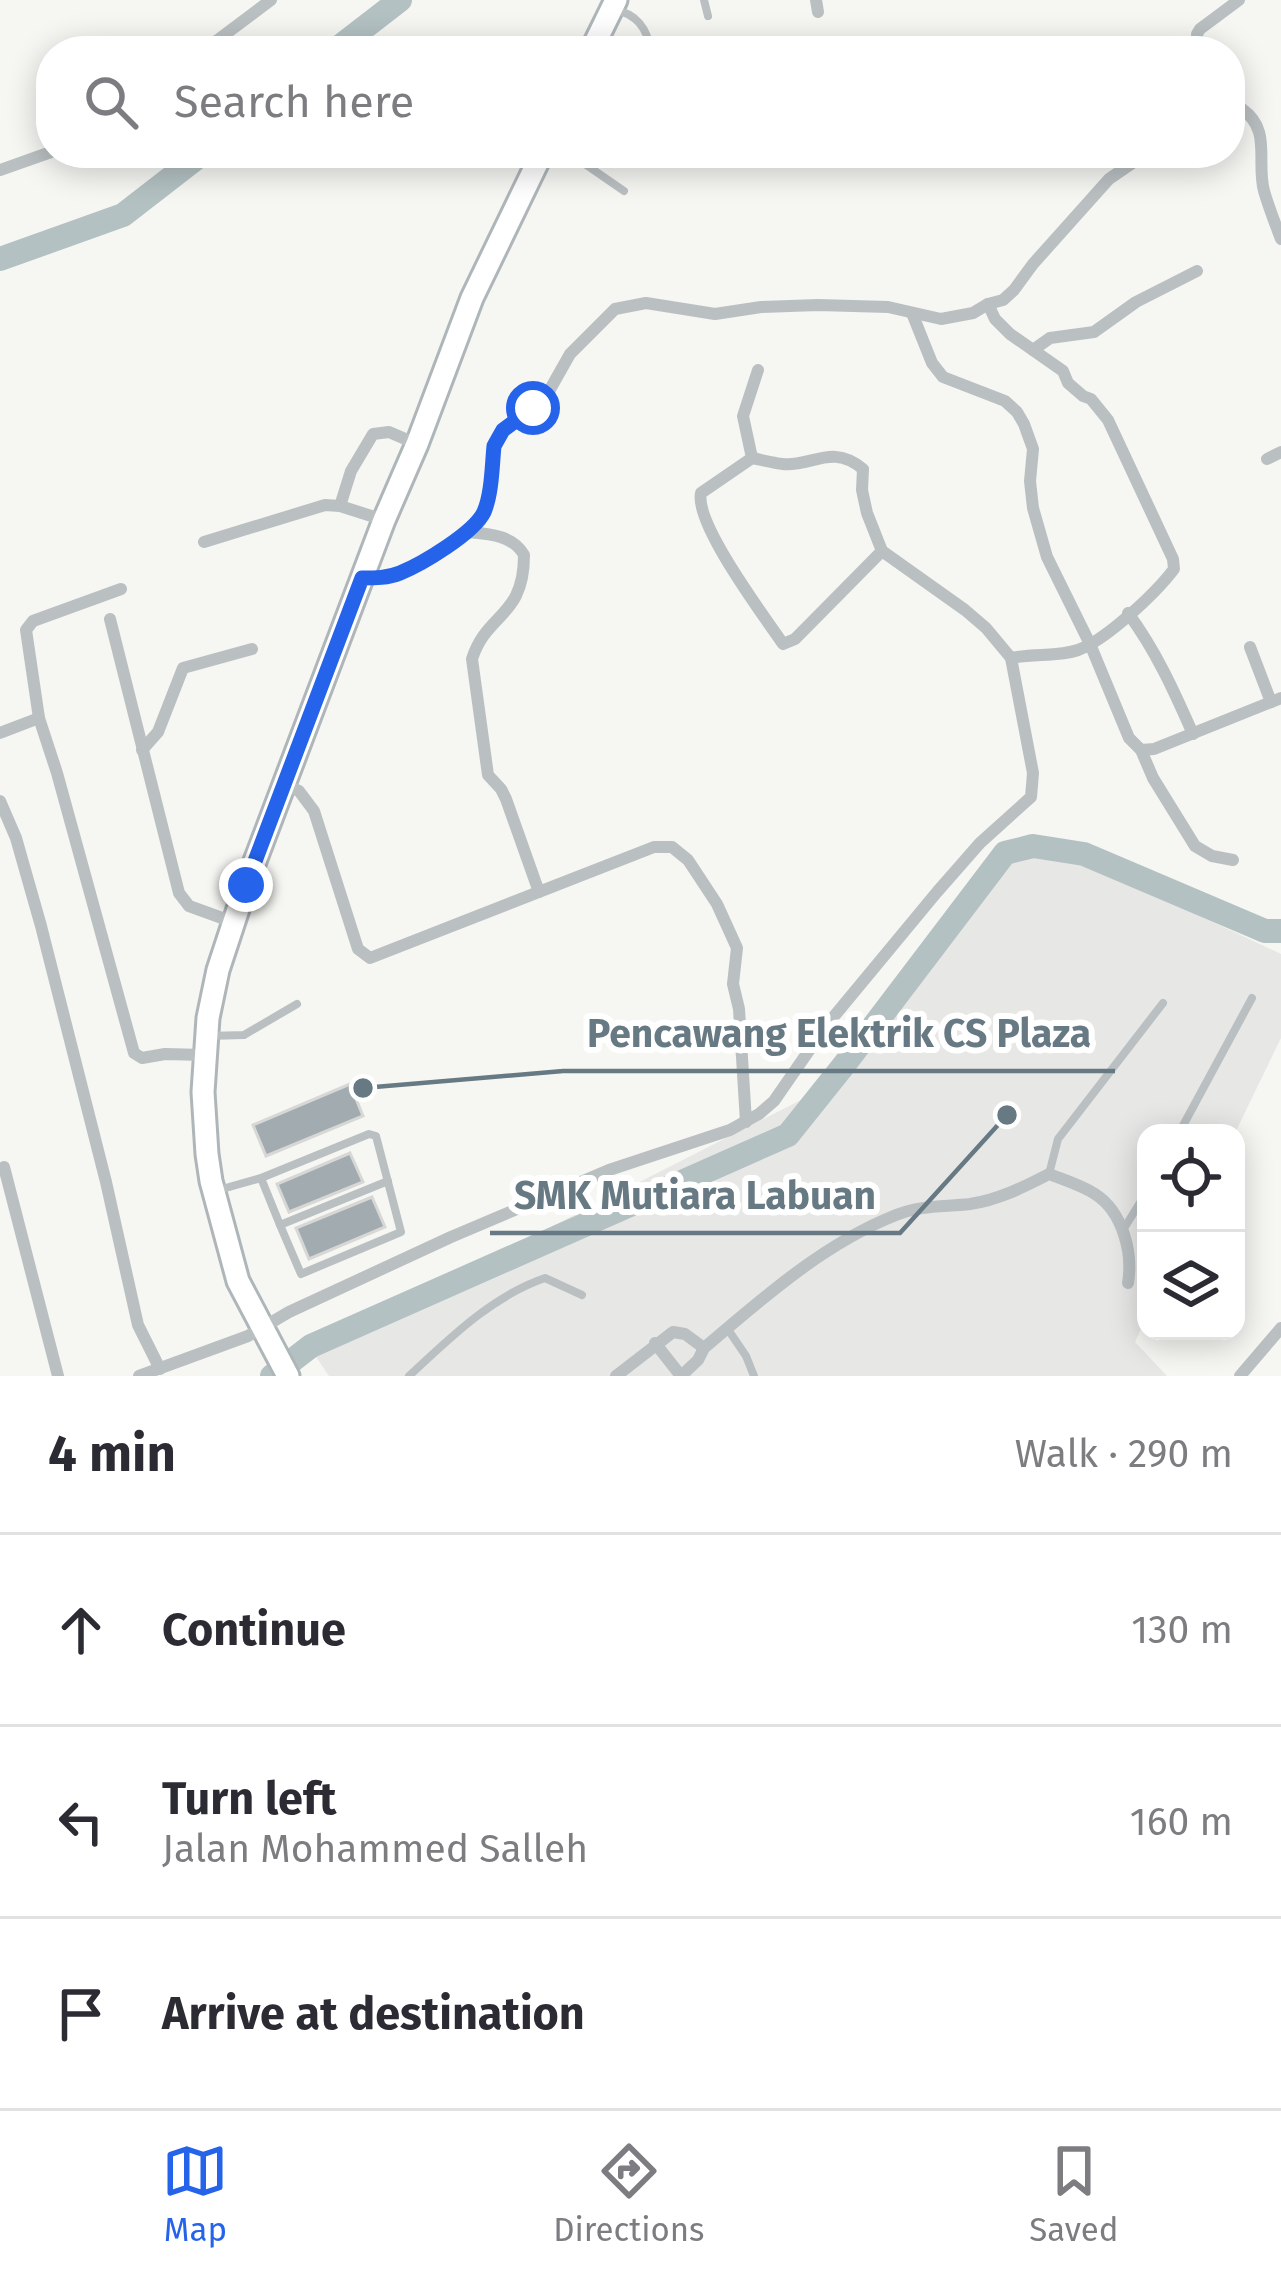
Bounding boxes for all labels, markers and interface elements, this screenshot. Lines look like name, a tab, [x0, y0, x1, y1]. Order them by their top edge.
search box	[36, 36, 1245, 168]
icon: search	[78, 69, 144, 135]
text: Search here	[174, 75, 414, 129]
route start	[506, 381, 560, 435]
route end	[219, 858, 273, 912]
callout: Pencawang Elektrik CS Plaza	[563, 996, 1115, 1071]
text: Pencawang Elektrik CS Plaza	[587, 1011, 1091, 1057]
map controls	[1137, 1124, 1245, 1340]
button: locate	[1137, 1124, 1245, 1232]
callout: SMK Mutiara Labuan	[490, 1158, 900, 1233]
text: SMK Mutiara Labuan	[514, 1173, 876, 1219]
button: layers	[1137, 1232, 1245, 1340]
text: 4 min	[48, 1423, 176, 1485]
text: Walk · 290 m	[1015, 1431, 1233, 1477]
icon: ahead	[48, 1597, 114, 1663]
text: Continue	[162, 1603, 346, 1657]
text: 130 m	[1131, 1607, 1233, 1653]
text: Turn left	[162, 1772, 336, 1826]
icon: left	[48, 1789, 114, 1855]
text: 160 m	[1130, 1799, 1233, 1845]
text: Jalan Mohammed Salleh	[162, 1826, 588, 1872]
icon: arrive	[48, 1981, 114, 2047]
text: Arrive at destination	[162, 1987, 585, 2041]
tab: Map	[162, 2138, 228, 2250]
tab: Directions	[553, 2138, 705, 2250]
tab: Saved	[1029, 2138, 1119, 2250]

